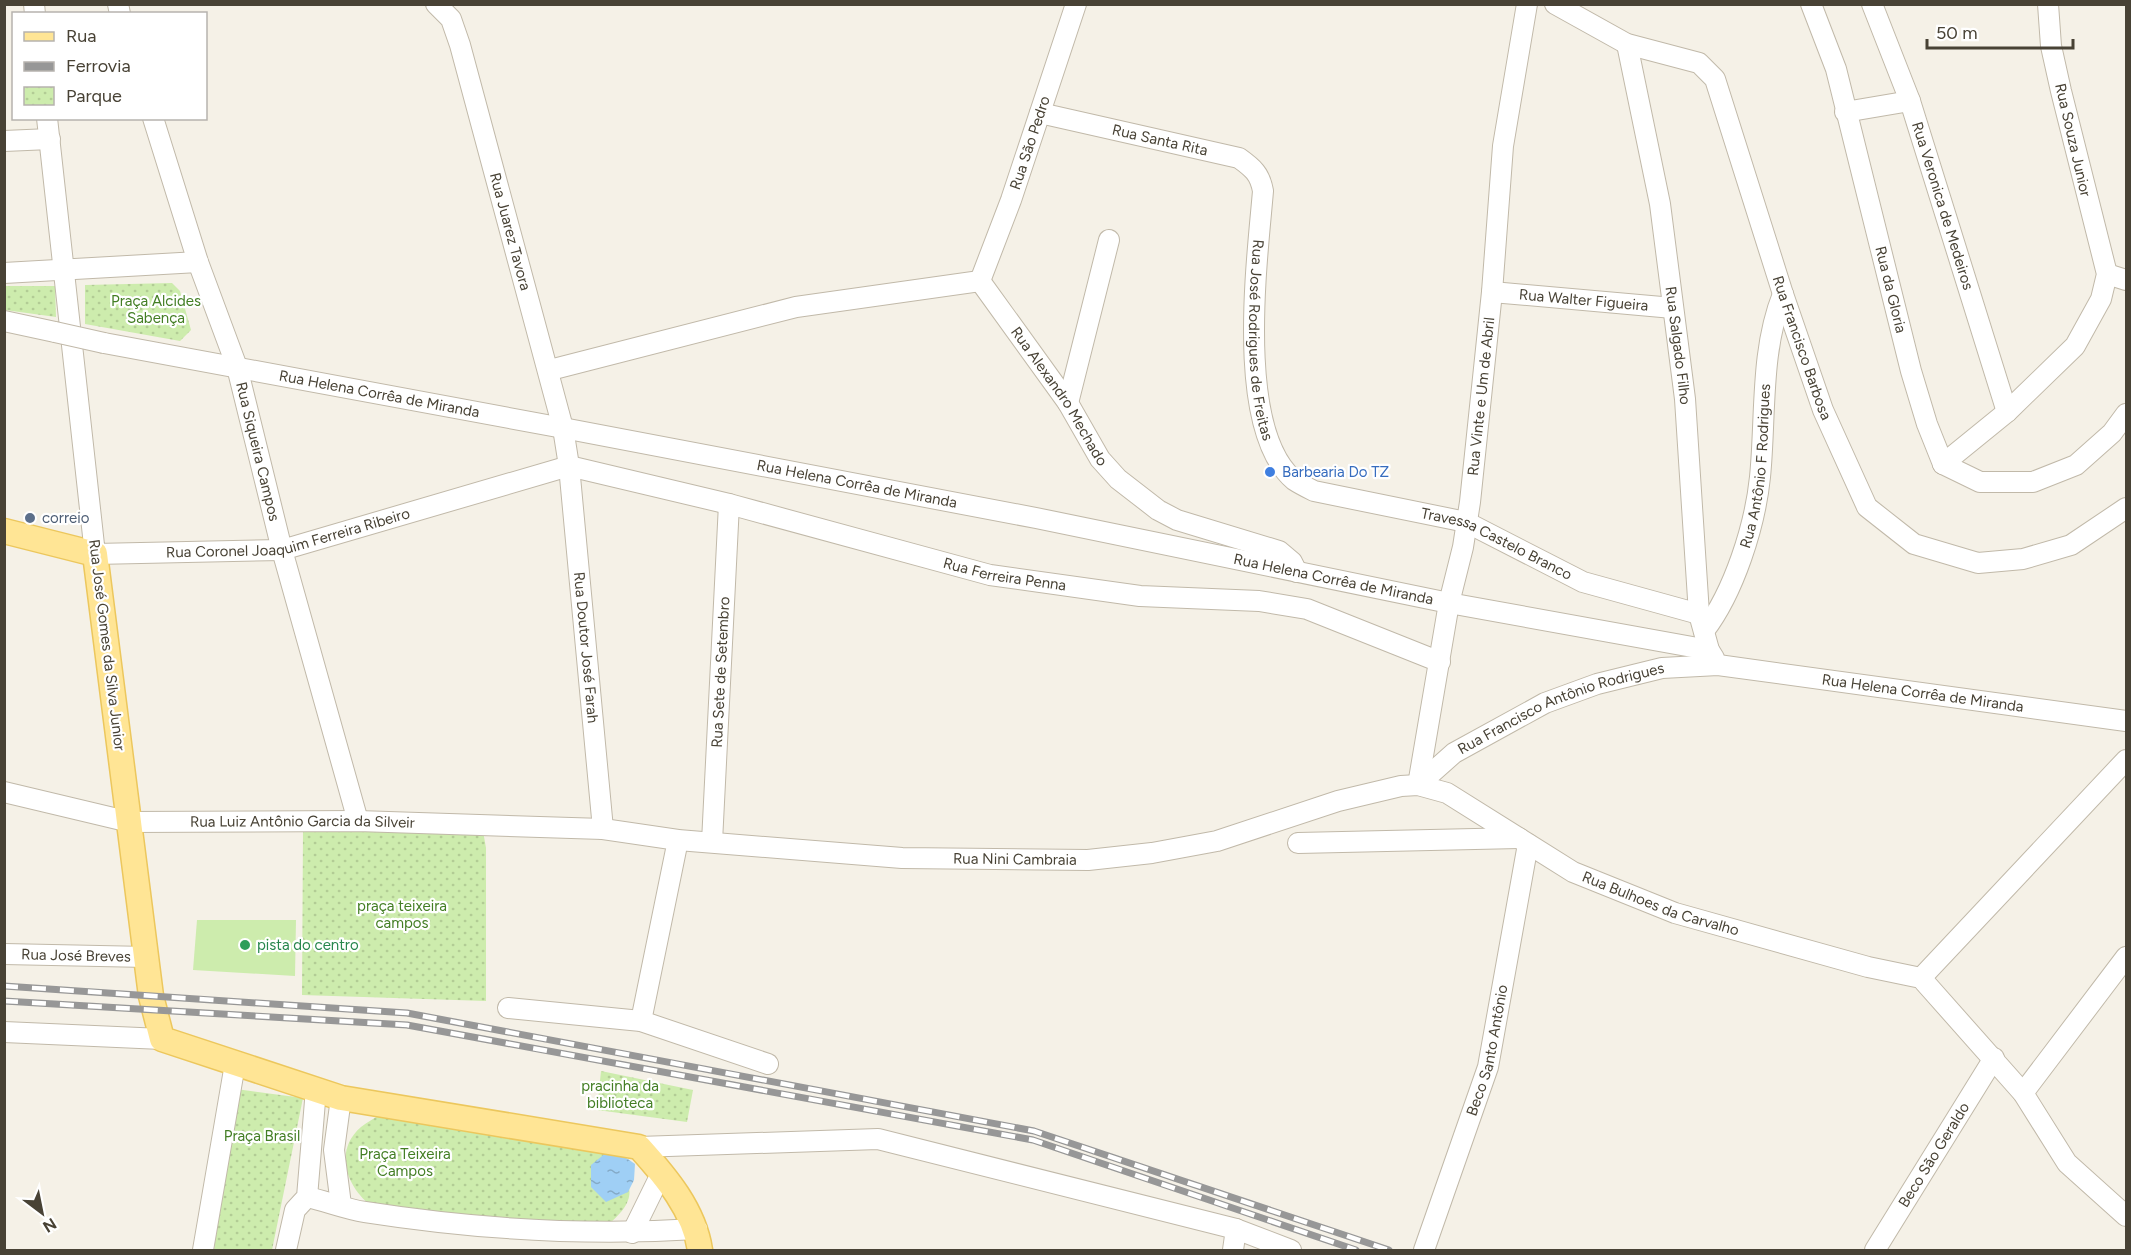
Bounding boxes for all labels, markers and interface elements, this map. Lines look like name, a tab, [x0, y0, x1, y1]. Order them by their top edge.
legend	[12, 12, 207, 120]
scale bar	[1927, 12, 2072, 50]
text: 50 m	[1936, 22, 1978, 44]
text: Rua	[66, 25, 97, 47]
text: Ferrovia	[66, 55, 131, 77]
street label: Rua Souza Junior	[2051, 82, 2095, 198]
text: Parque	[66, 85, 122, 107]
street label: Rua São Pedro	[1006, 93, 1054, 192]
street label: Rua Veronica de Medeiros	[1908, 120, 1977, 292]
street label: Rua Santa Rita	[1110, 121, 1210, 160]
street label: Rua Juarez Tavora	[486, 171, 535, 293]
street label: Rua José Rodrigues de Freitas	[1245, 239, 1277, 443]
street label: Rua da Gloria	[1871, 244, 1910, 335]
street label: Rua Francisco Barbosa	[1769, 273, 1835, 423]
street label: Rua Walter Figueira	[1518, 285, 1649, 315]
street label: Rua Salgado Filho	[1662, 285, 1694, 405]
park label: Praça Alcides Sabença	[111, 292, 201, 327]
street label: Rua Vinte e Um de Abril	[1464, 316, 1498, 477]
street label: Rua Alexandro Mechado	[1007, 323, 1111, 470]
street label: Rua Helena Corrêa de Miranda	[278, 367, 481, 421]
street label: Rua Siqueira Campos	[232, 380, 284, 523]
street label: Rua Antônio F Rodrigues	[1736, 383, 1774, 550]
street label: Rua Helena Corrêa de Miranda	[755, 456, 959, 512]
place label: Barbearia Do TZ	[1282, 463, 1389, 481]
marker: Barbearia Do TZ	[1263, 465, 1277, 479]
street label: Rua Coronel Joaquim Ferreira Ribeiro	[166, 504, 412, 561]
street label: Travessa Castelo Branco	[1419, 504, 1575, 584]
place label: correio	[42, 509, 90, 527]
marker: correio	[23, 511, 37, 525]
street label: Rua José Gomes da Silva Junior	[85, 538, 129, 752]
street label: Rua Helena Corrêa de Miranda	[1232, 550, 1435, 609]
street label: Rua Ferreira Penna	[941, 554, 1067, 595]
street label: Rua Doutor José Farah	[570, 571, 602, 724]
street label: Rua Sete de Setembro	[708, 596, 733, 748]
street label: Rua Francisco Antônio Rodrigues	[1455, 659, 1666, 758]
street label: Rua Helena Corrêa de Miranda	[1821, 670, 2025, 716]
street label: Rua Luiz Antônio Garcia da Silveir	[190, 812, 415, 832]
street label: Rua Nini Cambraia	[953, 850, 1077, 869]
street label: Rua Bulhoes da Carvalho	[1579, 868, 1741, 940]
park label: praça teixeira campos	[357, 897, 447, 932]
place label: pista do centro	[257, 936, 359, 954]
marker: pista do centro	[238, 938, 252, 952]
street label: Rua José Breves	[21, 945, 131, 966]
street label: Beco Santo Antônio	[1463, 983, 1512, 1118]
park label: pracinha da biblioteca	[581, 1077, 659, 1112]
street label: Beco São Geraldo	[1895, 1099, 1974, 1211]
park label: Praça Brasil	[224, 1127, 300, 1145]
park label: Praça Teixeira Campos	[359, 1145, 451, 1180]
north arrow	[12, 1183, 72, 1243]
text: N	[39, 1214, 60, 1237]

